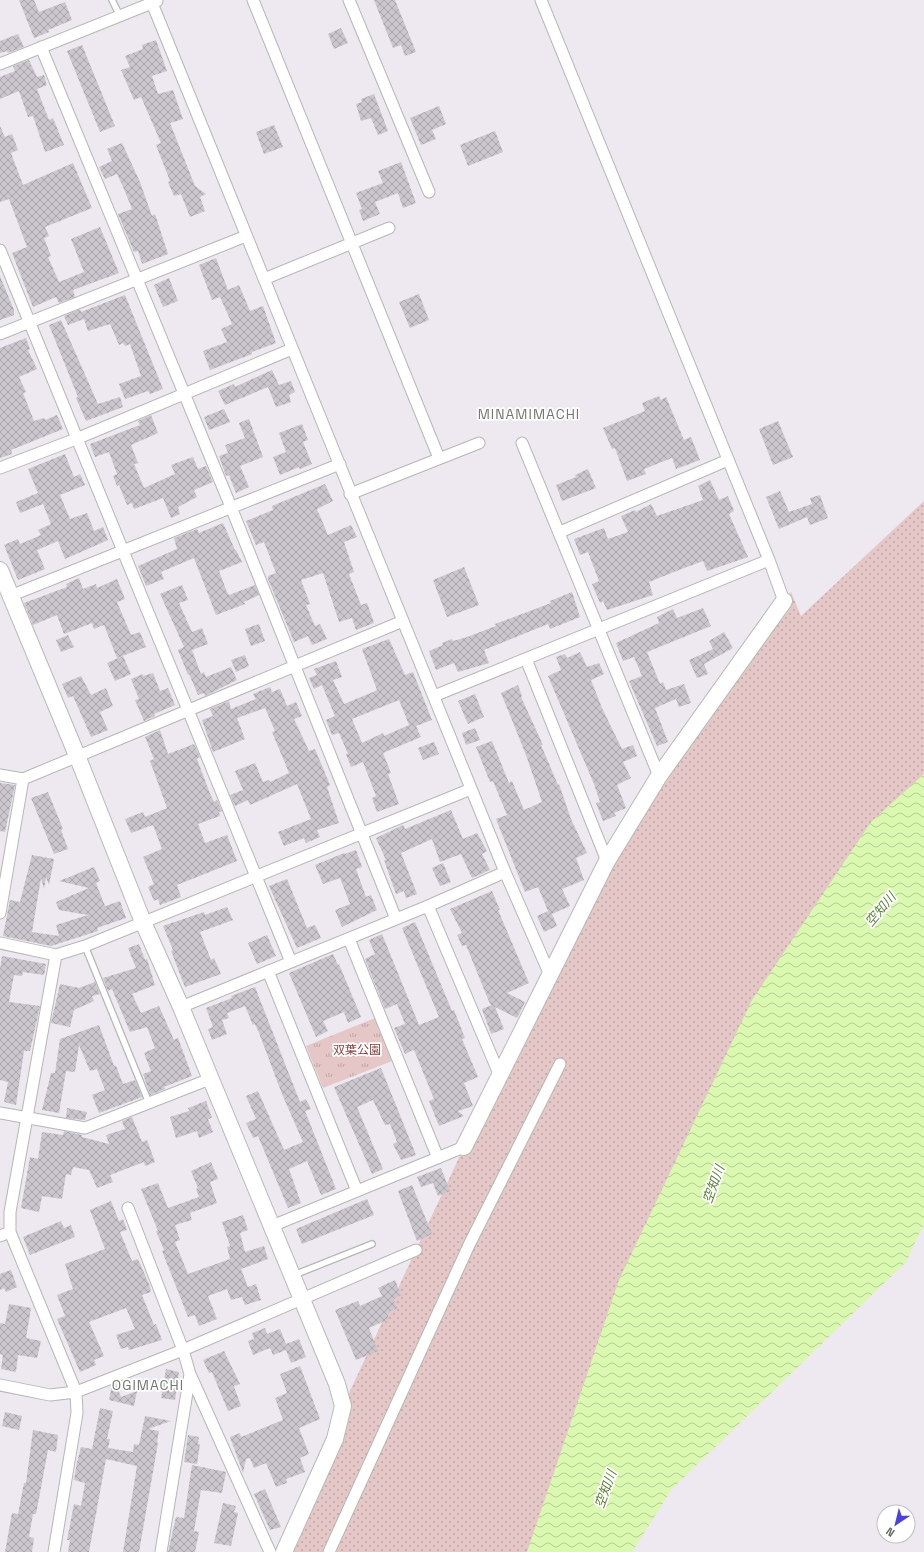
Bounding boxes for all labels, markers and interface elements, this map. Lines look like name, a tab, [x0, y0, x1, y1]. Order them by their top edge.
district label: MINAMIMACHI	[478, 405, 580, 423]
water label: 空知川	[861, 887, 901, 930]
park label: 双葉公園	[333, 1042, 381, 1058]
water label: 空知川	[699, 1161, 729, 1205]
district label: OGIMACHI	[112, 1376, 184, 1394]
water label: 空知川	[591, 1466, 621, 1510]
north arrow	[876, 1504, 916, 1544]
text: N	[883, 1524, 897, 1540]

